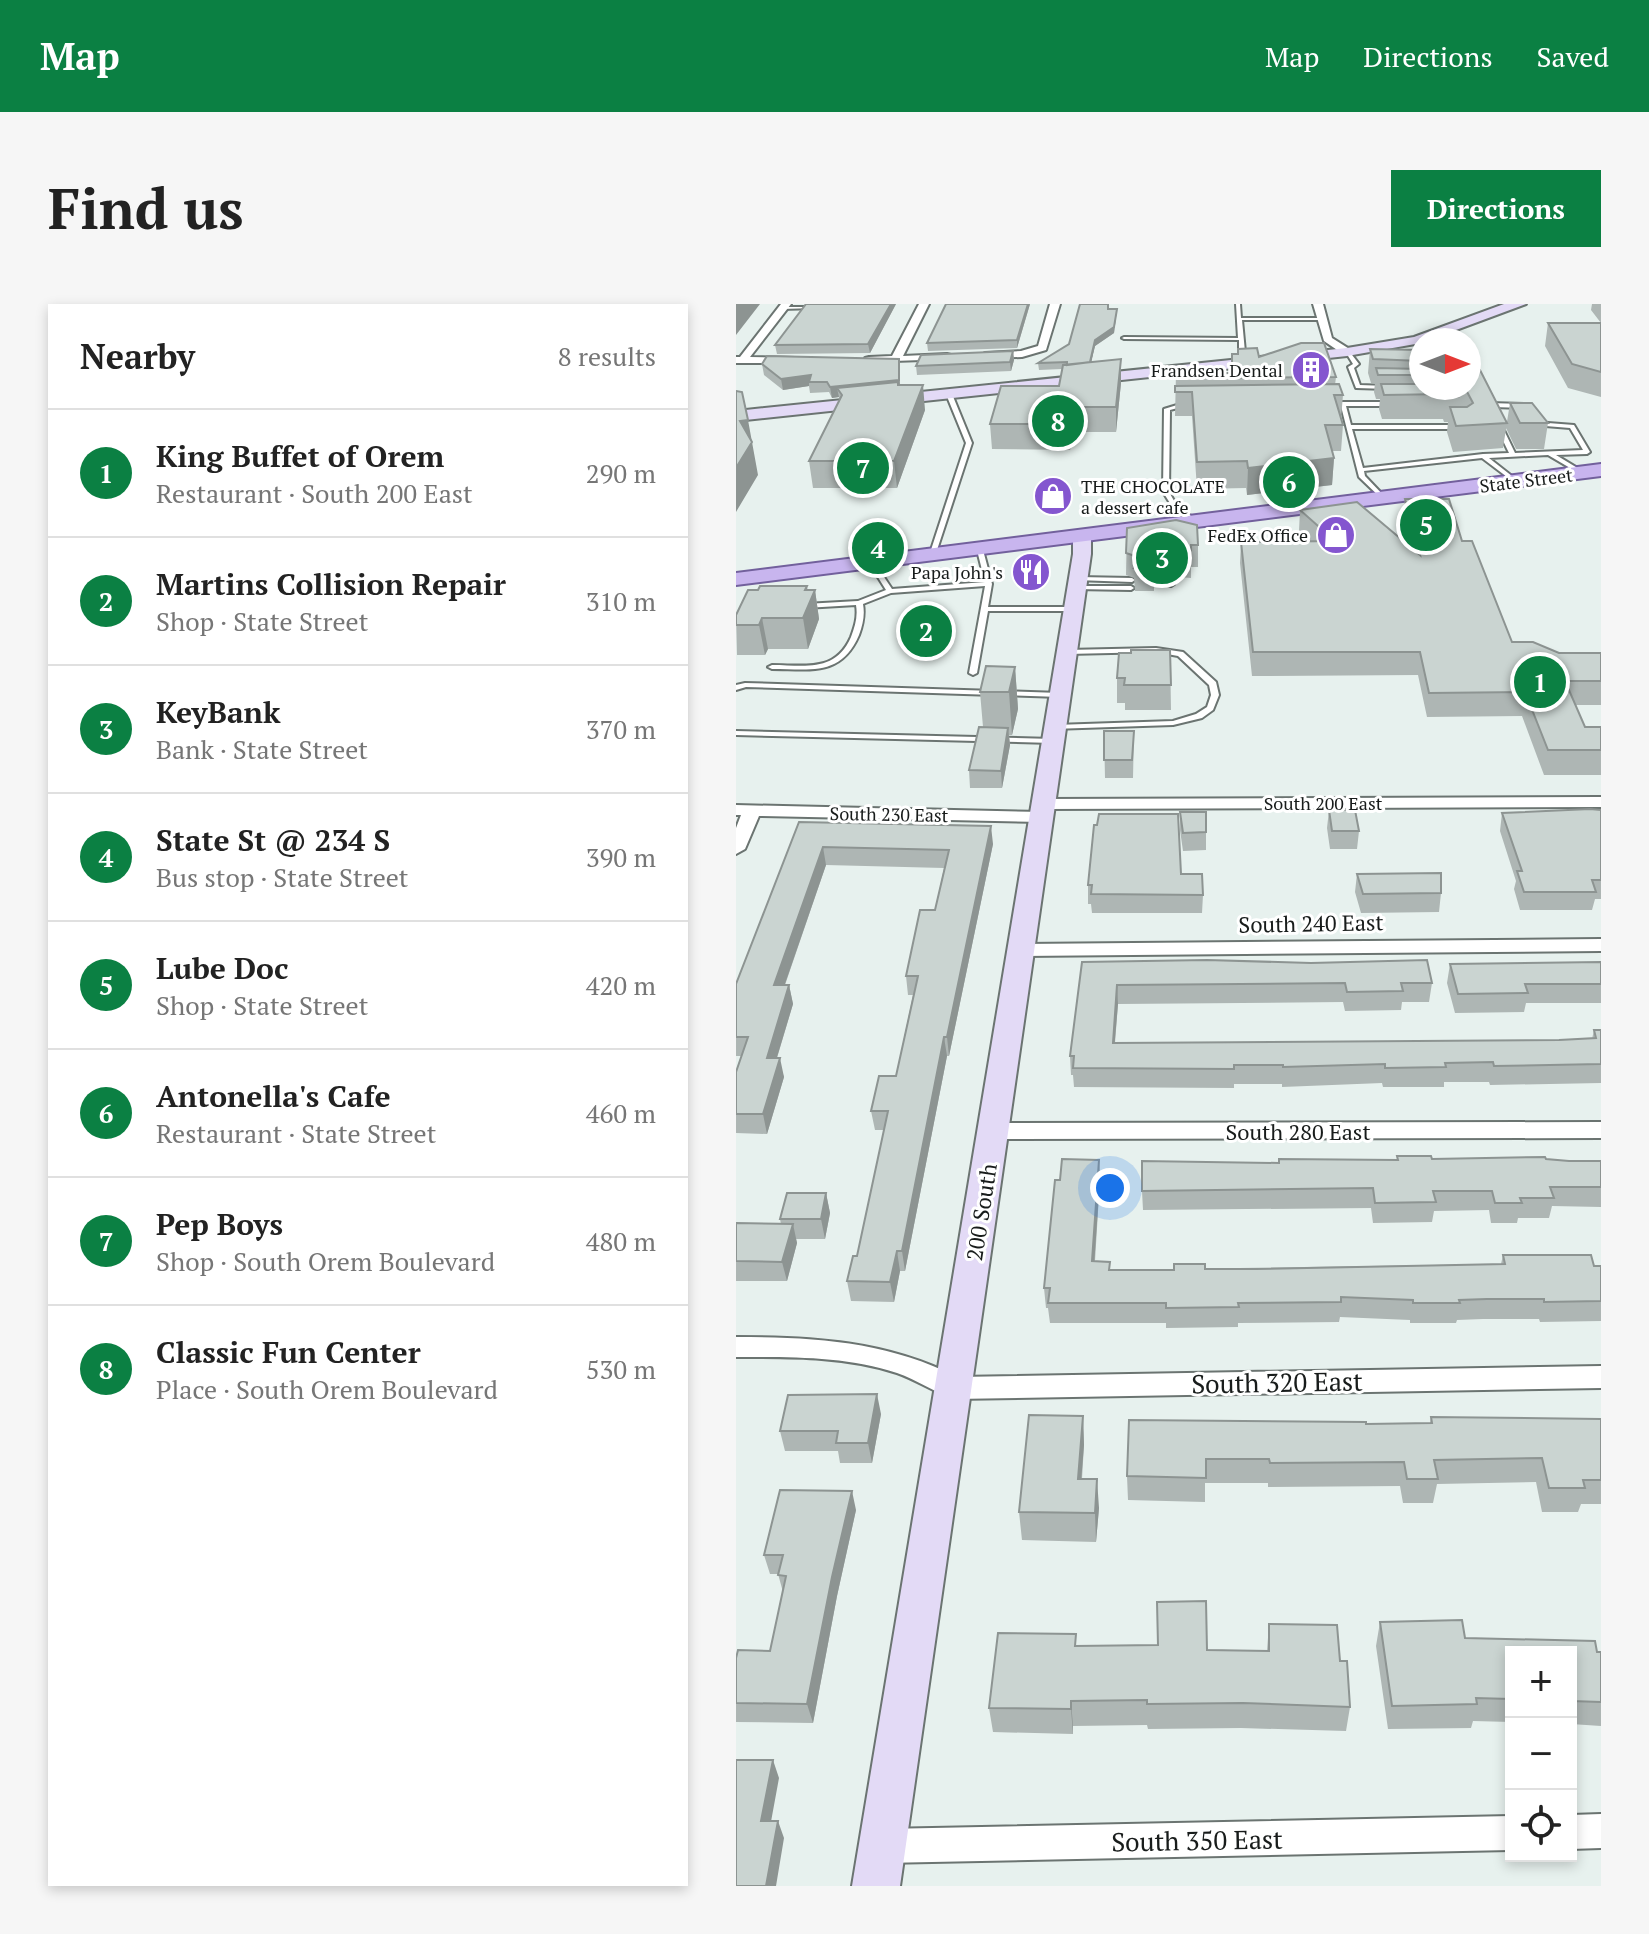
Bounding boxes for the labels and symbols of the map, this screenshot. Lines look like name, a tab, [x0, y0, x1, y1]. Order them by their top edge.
north arrow	[1409, 328, 1481, 400]
building icon: Frandsen Dental	[1290, 349, 1332, 391]
place label: Frandsen Dental	[1151, 358, 1283, 382]
pin: 8	[1032, 391, 1084, 451]
pin: 7	[837, 438, 889, 498]
pin: 6	[1263, 452, 1315, 512]
street label: State Street	[1478, 462, 1574, 498]
place label: THE CHOCOLATE a dessert cafe	[1081, 474, 1225, 519]
shop icon: THE CHOCOLATE a dessert cafe	[1032, 475, 1074, 517]
pin: 5	[1400, 495, 1452, 555]
shop icon: FedEx Office	[1315, 514, 1357, 556]
pin: 4	[852, 518, 904, 578]
place label: FedEx Office	[1208, 523, 1308, 547]
pin: 3	[1136, 528, 1188, 588]
restaurant icon: Papa John's	[1010, 551, 1052, 593]
place label: Papa John's	[911, 560, 1003, 584]
pin: 2	[900, 601, 952, 661]
pin: 1	[1514, 652, 1566, 712]
street label: South 200 East	[1264, 791, 1383, 815]
street label: South 230 East	[829, 801, 949, 827]
street label: South 240 East	[1238, 907, 1384, 939]
street label: South 280 East	[1225, 1117, 1371, 1146]
street label: 200 South	[959, 1161, 1003, 1263]
your location	[1090, 1168, 1130, 1208]
street label: South 320 East	[1191, 1363, 1363, 1400]
street label: South 350 East	[1111, 1821, 1283, 1858]

